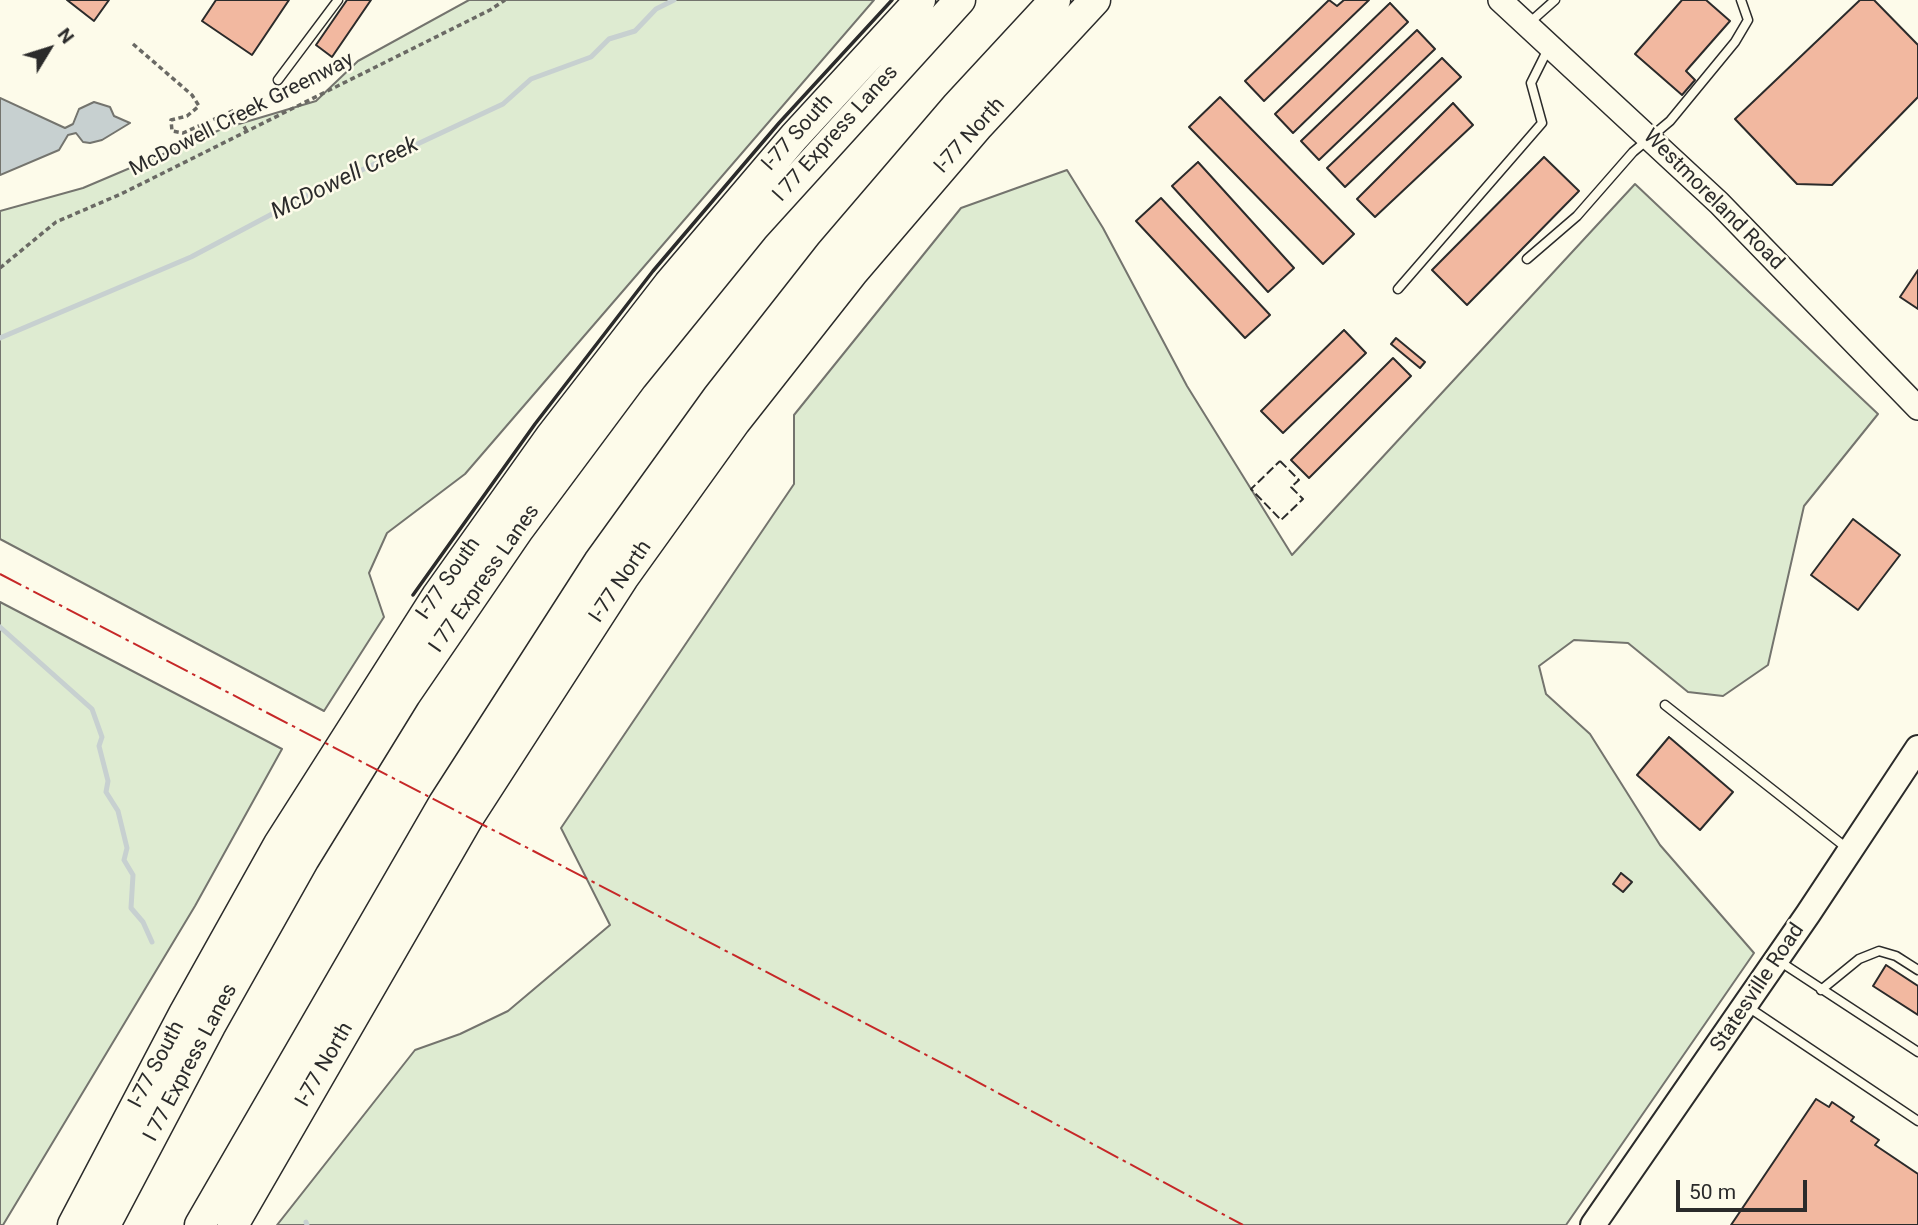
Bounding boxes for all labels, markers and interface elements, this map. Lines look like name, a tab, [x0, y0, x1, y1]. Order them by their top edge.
north arrow	[14, 14, 84, 84]
text: N	[53, 23, 79, 48]
street label: McDowell Creek Greenway	[126, 47, 358, 183]
street label: I 77 Express Lanes	[768, 60, 904, 208]
street label: I-77 South	[757, 89, 839, 177]
street label: I-77 North	[929, 93, 1011, 179]
street label: Westmoreland Road	[1637, 124, 1789, 276]
water label: McDowell Creek	[267, 131, 423, 227]
street label: I 77 Express Lanes	[424, 500, 546, 658]
street label: I-77 South	[411, 533, 487, 625]
street label: I-77 North	[584, 536, 658, 628]
street label: Statesville Road	[1706, 919, 1810, 1057]
street label: I 77 Express Lanes	[139, 980, 243, 1146]
street label: I-77 South	[124, 1017, 190, 1113]
street label: I-77 North	[291, 1018, 359, 1112]
scale bar	[1680, 1166, 1811, 1210]
text: 50 m	[1689, 1180, 1736, 1204]

